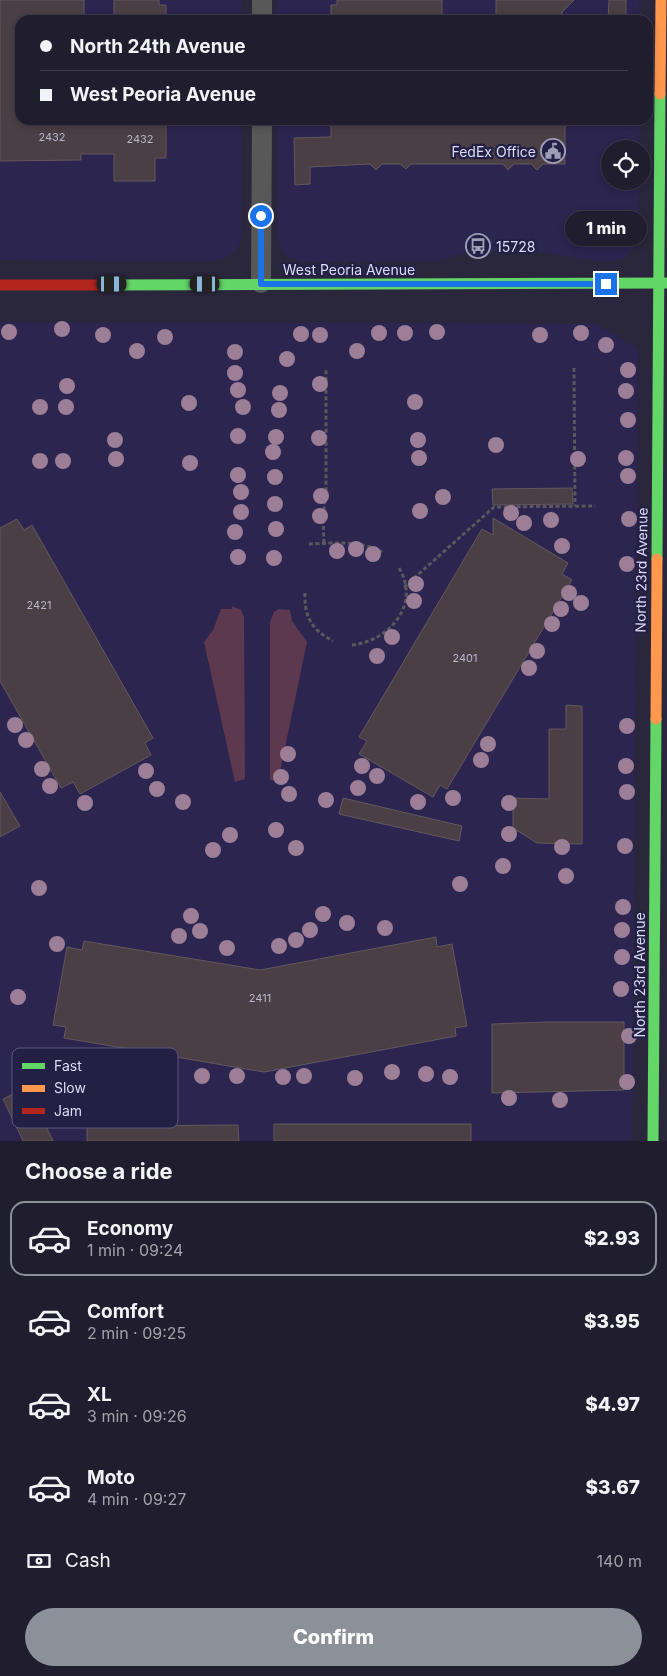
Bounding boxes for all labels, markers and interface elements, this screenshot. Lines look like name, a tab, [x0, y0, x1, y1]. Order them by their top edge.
text: North 24th Avenue	[70, 35, 246, 58]
text: West Peoria Avenue	[70, 83, 256, 106]
house number: 2432	[38, 130, 66, 144]
house number: 2432	[126, 132, 154, 146]
public building icon: FedEx Office	[540, 138, 566, 164]
map controls	[601, 140, 651, 190]
button: locate	[601, 140, 651, 190]
place label: FedEx Office	[451, 143, 536, 160]
route start	[250, 205, 272, 227]
callout: 1 min	[565, 212, 647, 246]
text: 1 min	[586, 218, 626, 238]
bus stop icon: 15728	[465, 233, 491, 259]
place label: 15728	[496, 238, 535, 255]
street label: West Peoria Avenue	[283, 261, 415, 278]
route end	[595, 273, 617, 295]
car	[97, 277, 127, 292]
car	[190, 277, 220, 292]
street label: North 23rd Avenue	[631, 507, 651, 633]
house number: 2421	[27, 598, 51, 612]
house number: 2401	[452, 651, 478, 665]
street label: North 23rd Avenue	[631, 912, 648, 1038]
house number: 2411	[249, 991, 271, 1005]
legend	[12, 1048, 178, 1128]
text: Fast	[54, 1057, 82, 1074]
text: Slow	[54, 1079, 86, 1096]
text: Jam	[54, 1102, 82, 1119]
text: Choose a ride	[25, 1158, 173, 1184]
icon: car	[27, 1216, 72, 1261]
text: Economy	[87, 1217, 173, 1240]
text: $2.93	[584, 1227, 640, 1250]
text: 1 min · 09:24	[87, 1240, 183, 1260]
icon: car	[27, 1299, 72, 1344]
text: Comfort	[87, 1300, 164, 1323]
text: $3.95	[584, 1310, 640, 1333]
text: 2 min · 09:25	[87, 1323, 186, 1343]
icon: car	[27, 1382, 72, 1427]
text: XL	[87, 1383, 112, 1406]
text: $4.97	[585, 1393, 640, 1416]
text: 3 min · 09:26	[87, 1406, 187, 1426]
icon: car	[27, 1465, 72, 1510]
text: Moto	[87, 1466, 135, 1489]
text: $3.67	[586, 1476, 640, 1499]
text: 4 min · 09:27	[87, 1489, 186, 1509]
icon: cash	[25, 1547, 53, 1575]
text: Cash	[65, 1549, 111, 1572]
text: 140 m	[597, 1551, 642, 1571]
button: Confirm	[25, 1608, 642, 1666]

